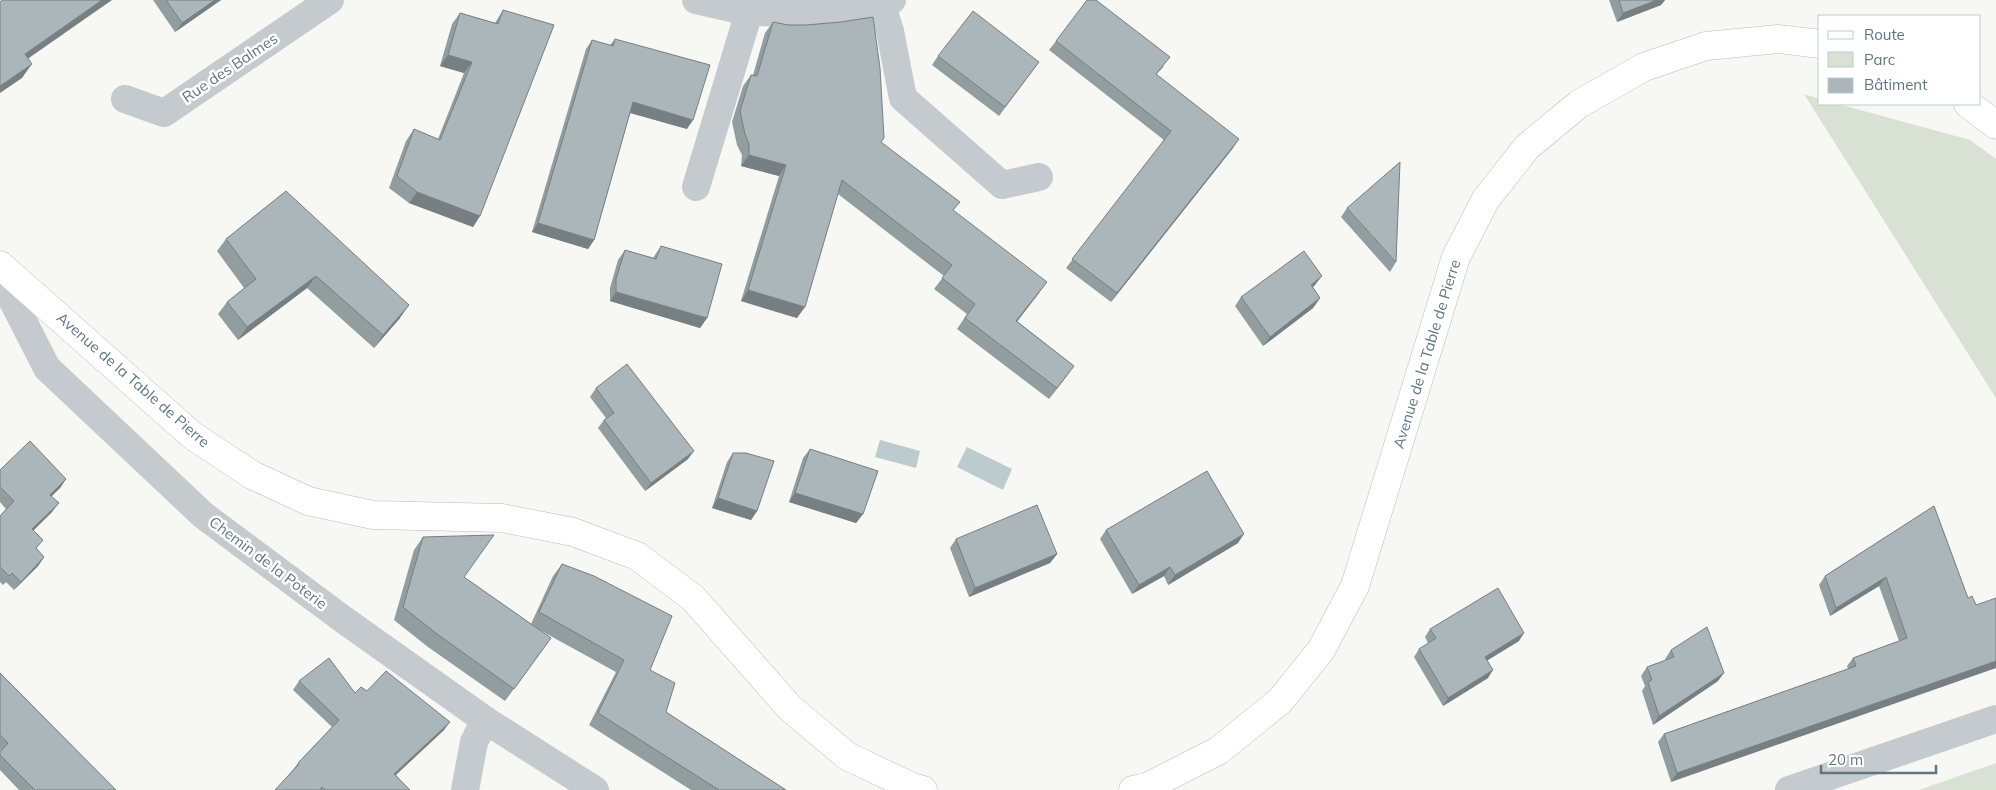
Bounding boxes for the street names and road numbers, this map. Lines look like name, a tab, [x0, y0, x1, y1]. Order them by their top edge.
street label: Rue des Balmes	[178, 29, 281, 107]
street label: Avenue de la Table de Pierre	[1389, 257, 1464, 451]
street label: Avenue de la Table de Pierre	[53, 308, 214, 451]
street label: Chemin de la Poterie	[206, 512, 331, 613]

